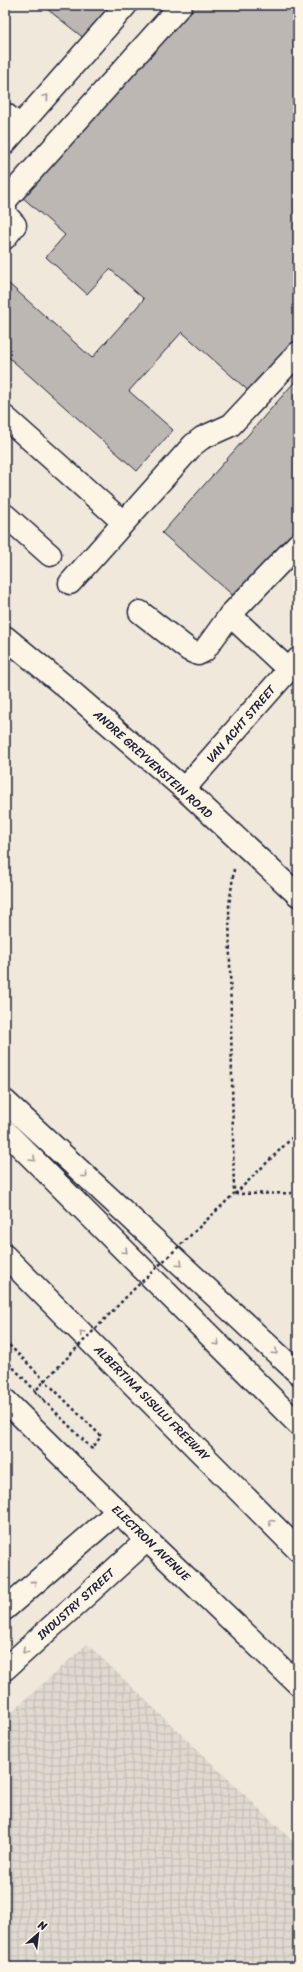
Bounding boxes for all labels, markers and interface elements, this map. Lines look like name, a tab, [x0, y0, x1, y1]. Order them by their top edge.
one-way arrow	[41, 94, 48, 101]
street label: VAN ACHT STREET	[201, 679, 282, 768]
street label: ANDRE GREYVENSTEIN ROAD	[87, 703, 218, 824]
one-way arrow	[28, 1154, 36, 1162]
one-way arrow	[80, 1170, 88, 1178]
one-way arrow	[120, 1246, 128, 1254]
one-way arrow	[175, 1259, 183, 1266]
one-way arrow	[79, 1330, 86, 1338]
one-way arrow	[212, 1338, 220, 1346]
street label: ALBERTINA SISULU FREEWAY	[88, 1339, 216, 1467]
one-way arrow	[271, 1347, 278, 1354]
street label: ELECTRON AVENUE	[106, 1499, 197, 1588]
one-way arrow	[268, 1519, 275, 1527]
street label: INDUSTRY STREET	[31, 1562, 121, 1646]
one-way arrow	[30, 1581, 37, 1588]
one-way arrow	[22, 1646, 30, 1654]
north arrow	[18, 1914, 58, 1954]
text: N	[34, 1915, 51, 1936]

